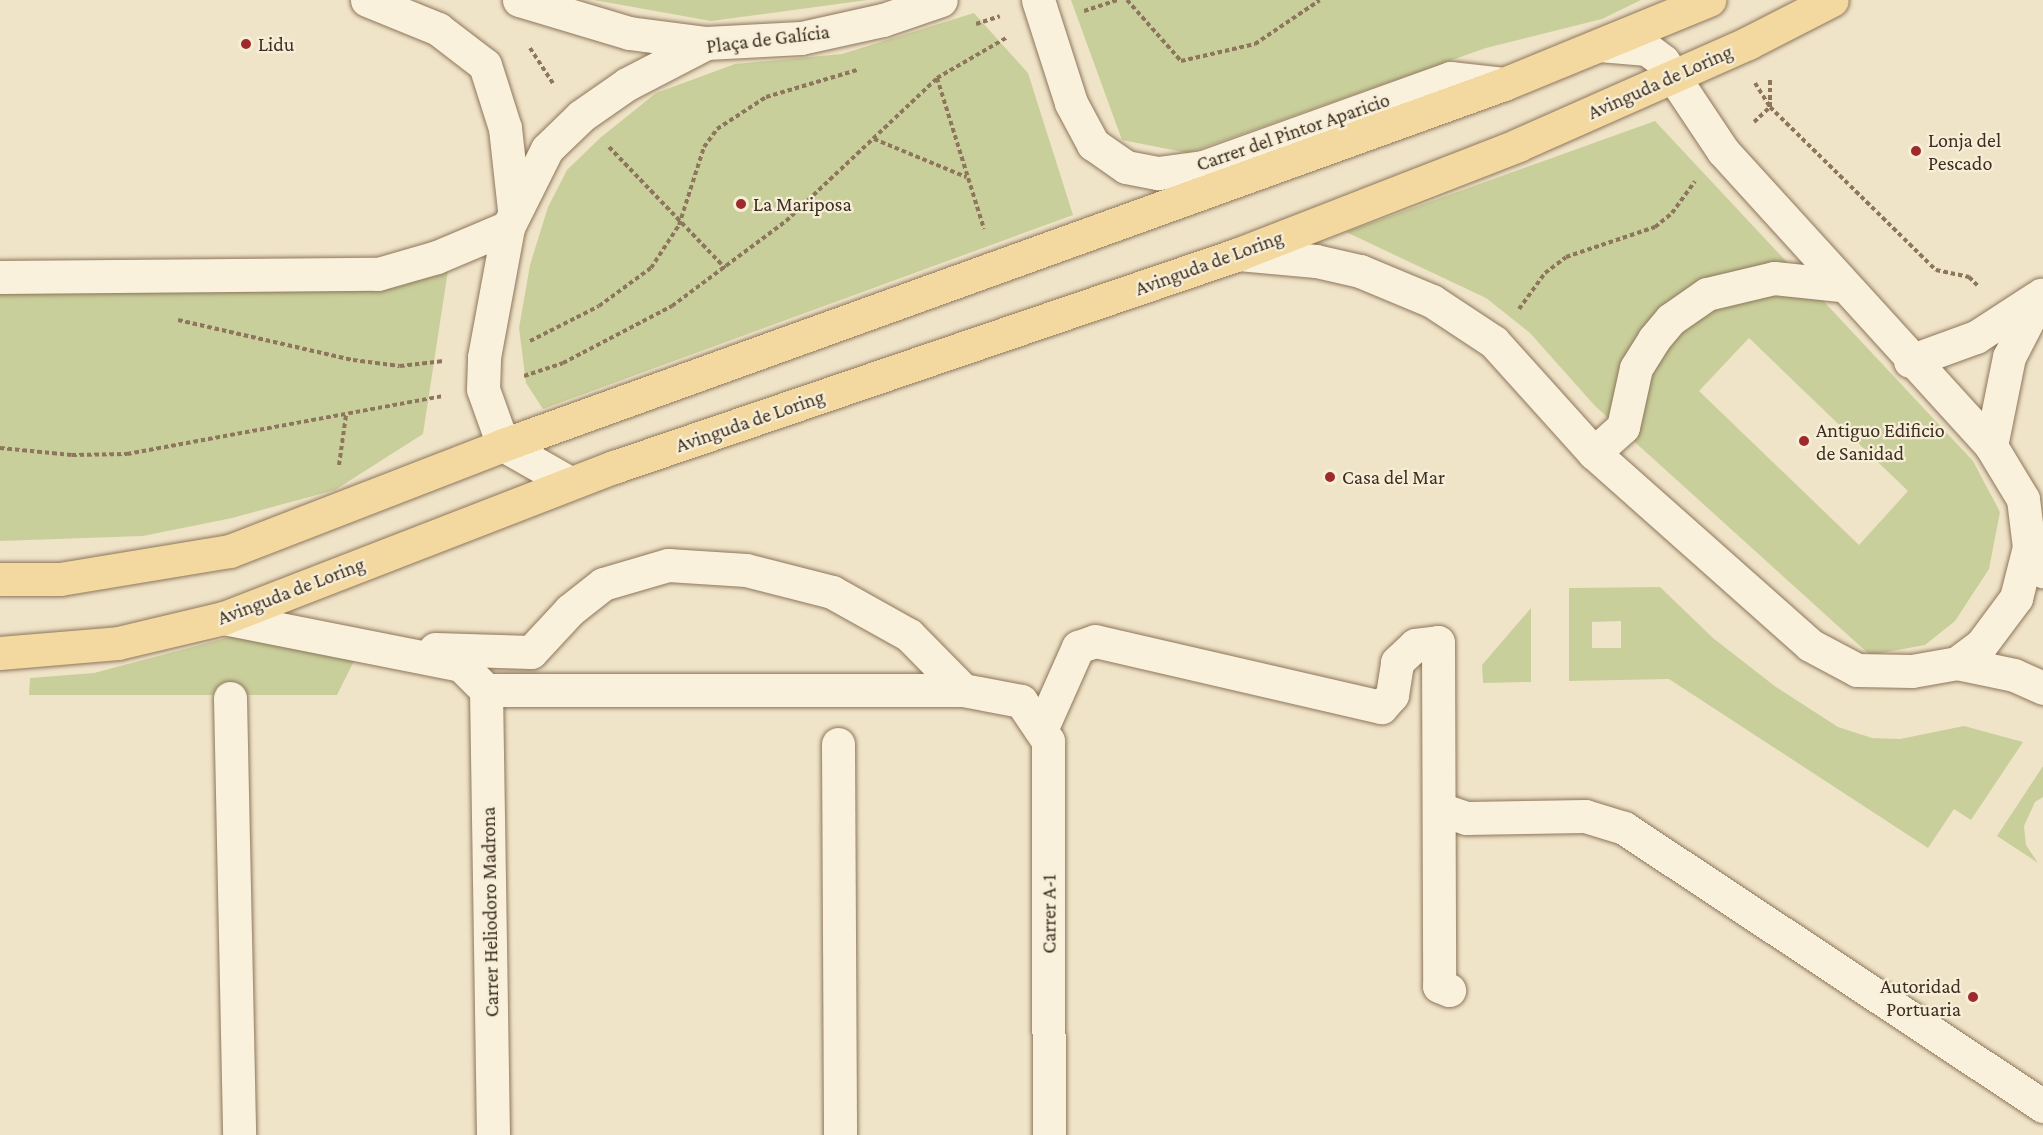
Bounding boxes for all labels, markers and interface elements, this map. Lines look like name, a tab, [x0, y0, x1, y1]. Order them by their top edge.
street label: Plaça de Galícia	[705, 20, 831, 58]
place label: Lidu	[258, 32, 294, 56]
marker: Lidu	[239, 37, 253, 51]
street label: Avinguda de Loring	[1584, 39, 1736, 125]
street label: Carrer del Pintor Aparicio	[1193, 88, 1393, 176]
place label: Lonja del Pescado	[1928, 128, 2001, 175]
marker: Lonja del Pescado	[1909, 144, 1923, 158]
place label: La Mariposa	[753, 192, 852, 216]
marker: La Mariposa	[734, 197, 748, 211]
street label: Avinguda de Loring	[1132, 225, 1286, 301]
street label: Avinguda de Loring	[672, 384, 828, 458]
place label: Antiguo Edificio de Sanidad	[1816, 418, 1945, 465]
marker: Antiguo Edificio de Sanidad	[1797, 434, 1811, 448]
place label: Casa del Mar	[1342, 465, 1445, 489]
marker: Casa del Mar	[1323, 470, 1337, 484]
street label: Avinguda de Loring	[214, 552, 368, 630]
street label: Carrer Heliodoro Madrona	[476, 807, 504, 1017]
street label: Carrer A-1	[1037, 874, 1061, 954]
place label: Autoridad Portuaria	[1880, 974, 1961, 1021]
marker: Autoridad Portuaria	[1966, 990, 1980, 1004]

